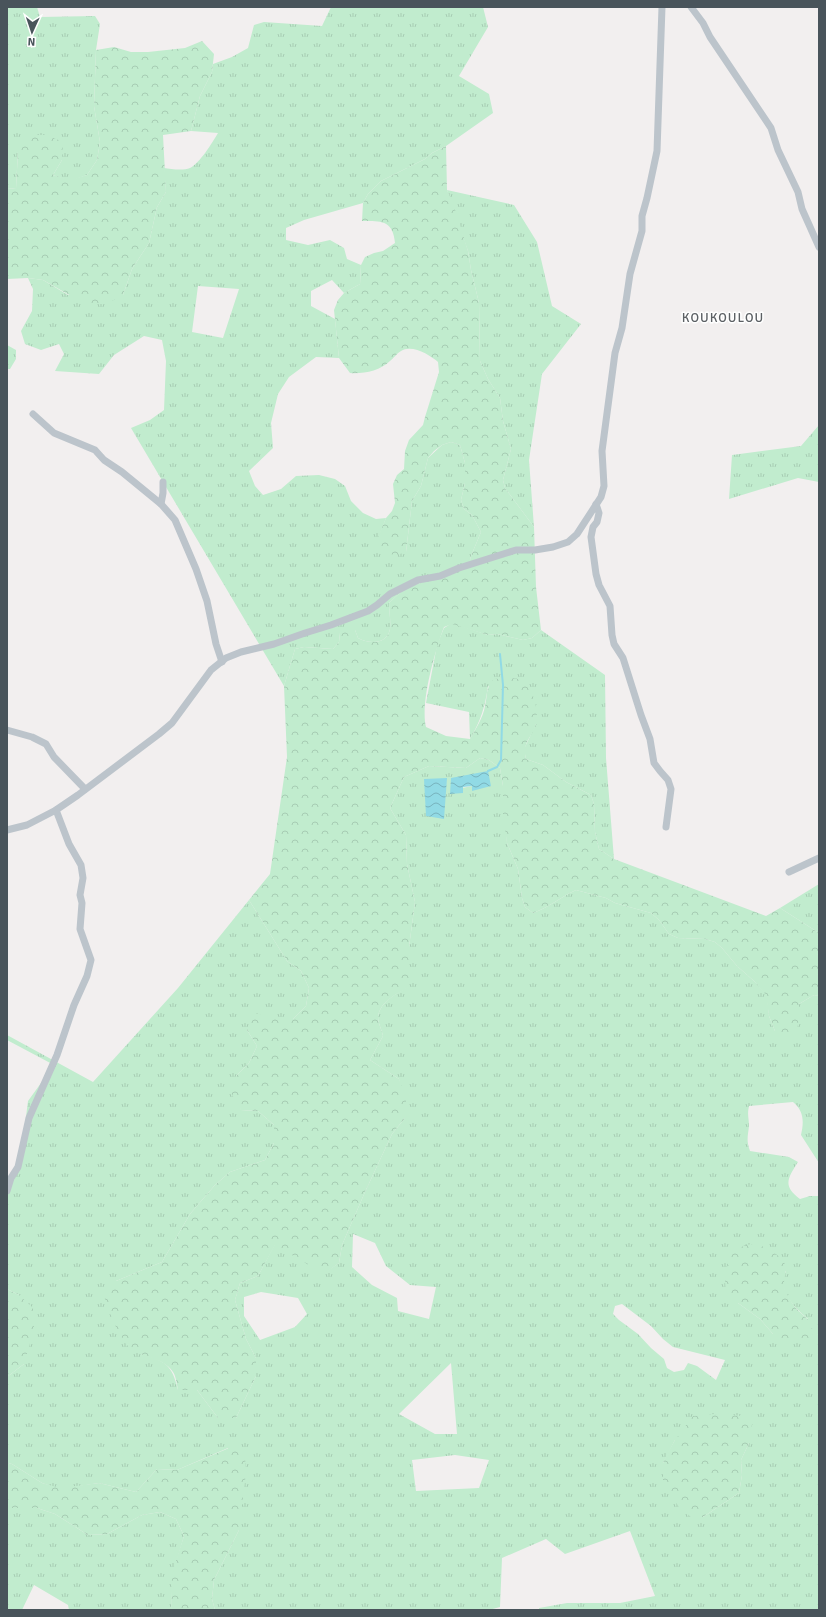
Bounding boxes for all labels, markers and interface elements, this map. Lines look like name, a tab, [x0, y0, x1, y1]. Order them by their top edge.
north arrow	[12, 12, 52, 52]
text: N	[27, 35, 36, 48]
district label: KOUKOULOU	[682, 310, 764, 326]

